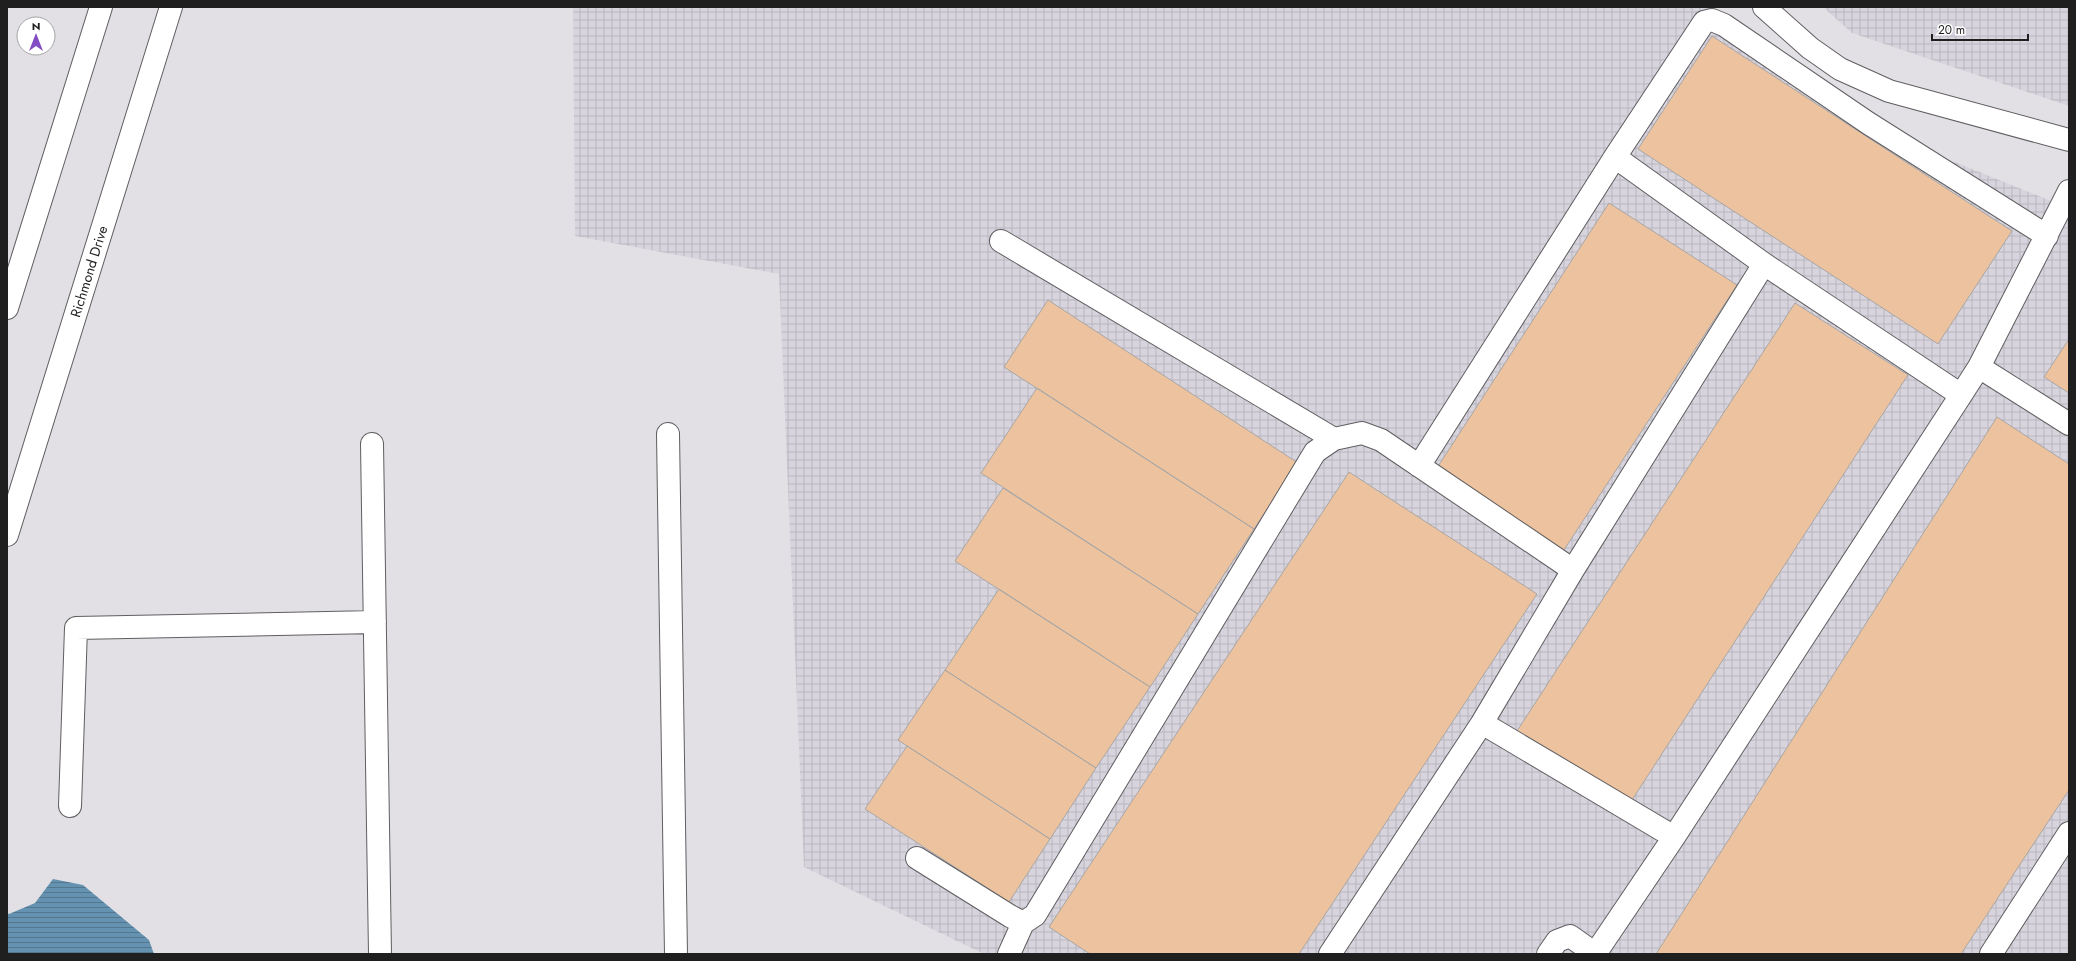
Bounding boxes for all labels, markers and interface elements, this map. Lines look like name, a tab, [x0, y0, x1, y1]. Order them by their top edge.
north arrow	[16, 16, 56, 56]
scale bar	[1932, 16, 2028, 42]
text: N	[32, 18, 40, 34]
text: 20 m	[1938, 21, 1965, 39]
street label: Richmond Drive	[65, 223, 112, 320]

